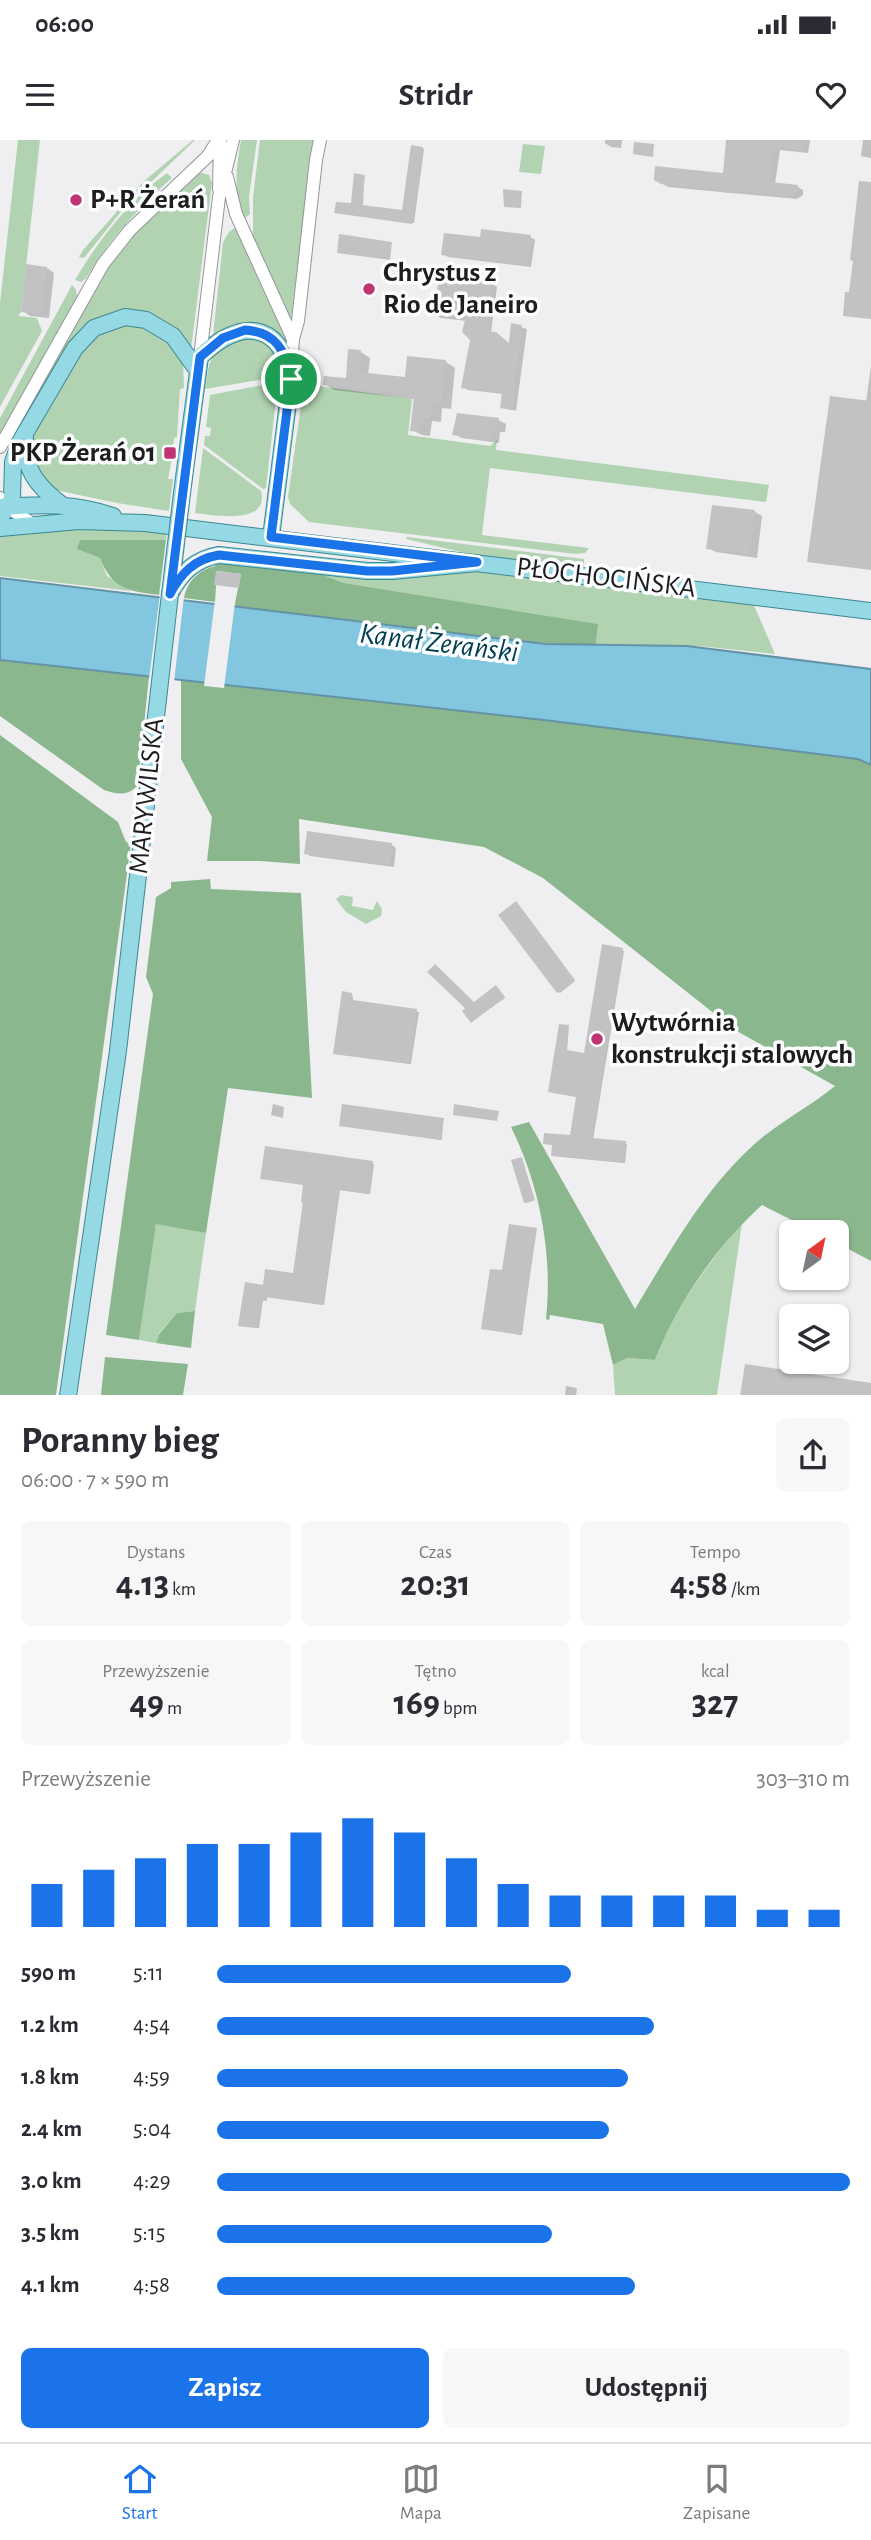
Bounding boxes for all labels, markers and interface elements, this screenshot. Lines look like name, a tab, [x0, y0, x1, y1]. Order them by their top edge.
text: 06:00	[35, 11, 94, 37]
icon: menu	[21, 76, 59, 114]
icon: heart	[812, 76, 850, 114]
text: Stridr	[398, 79, 473, 111]
place label: P+R Żerań	[90, 184, 205, 214]
marker: P+R Żerań	[68, 192, 84, 208]
place label: Chrystus z Rio de Janeiro	[383, 259, 538, 319]
marker: Chrystus z Rio de Janeiro	[361, 281, 377, 297]
pin	[261, 349, 321, 409]
icon: arrive	[272, 360, 310, 398]
place label: PKP Żerań 01	[10, 437, 156, 467]
marker: PKP Żerań 01	[162, 445, 178, 461]
street label: PŁOCHOCIŃSKA	[515, 550, 698, 603]
water label: Kanał Żerański	[358, 617, 520, 668]
street label: MARYWILSKA	[125, 717, 169, 875]
place label: Wytwórnia konstrukcji stalowych	[611, 1009, 853, 1069]
marker: Wytwórnia konstrukcji stalowych	[589, 1031, 605, 1047]
north arrow	[779, 1220, 849, 1290]
map controls	[779, 1220, 849, 1374]
button: layers	[779, 1304, 849, 1374]
button: share	[776, 1418, 850, 1492]
text: Poranny bieg	[21, 1422, 219, 1460]
text: 06:00 · 7 × 590 m	[21, 1469, 169, 1492]
text: Dystans	[126, 1543, 185, 1562]
text: Czas	[419, 1543, 452, 1562]
text: Tempo	[690, 1543, 741, 1562]
text: 4.13	[116, 1567, 169, 1602]
text: 20:31	[400, 1567, 471, 1602]
text: 4:58	[670, 1567, 728, 1602]
text: km	[169, 1580, 196, 1599]
text: /km	[728, 1580, 760, 1599]
text: Przewyższenie	[102, 1662, 210, 1681]
text: Tętno	[414, 1662, 457, 1681]
text: kcal	[701, 1662, 730, 1681]
text: 49	[129, 1686, 164, 1721]
text: 169	[393, 1686, 440, 1721]
text: 327	[692, 1686, 739, 1721]
text: m	[164, 1699, 182, 1718]
text: bpm	[440, 1699, 478, 1718]
text: Przewyższenie	[21, 1768, 151, 1791]
text: 303–310 m	[756, 1768, 850, 1791]
text: 590 m	[21, 1962, 76, 1985]
text: 5:11	[133, 1962, 164, 1985]
text: 1.2 km	[21, 2014, 79, 2037]
text: 4:54	[133, 2014, 170, 2037]
text: 1.8 km	[21, 2066, 79, 2089]
text: 4:59	[133, 2066, 170, 2089]
text: 2.4 km	[21, 2118, 82, 2141]
text: 5:04	[133, 2118, 171, 2141]
text: 3.0 km	[21, 2170, 82, 2193]
text: 4:29	[133, 2170, 171, 2193]
text: 3.5 km	[21, 2222, 80, 2245]
text: 5:15	[133, 2222, 165, 2245]
text: 4.1 km	[21, 2274, 80, 2297]
text: 4:58	[133, 2274, 170, 2297]
button: Zapisz	[21, 2348, 429, 2428]
button: Udostępnij	[443, 2348, 850, 2428]
tab: Start	[121, 2460, 159, 2525]
tab: Mapa	[400, 2460, 442, 2525]
tab: Zapisane	[683, 2460, 750, 2525]

